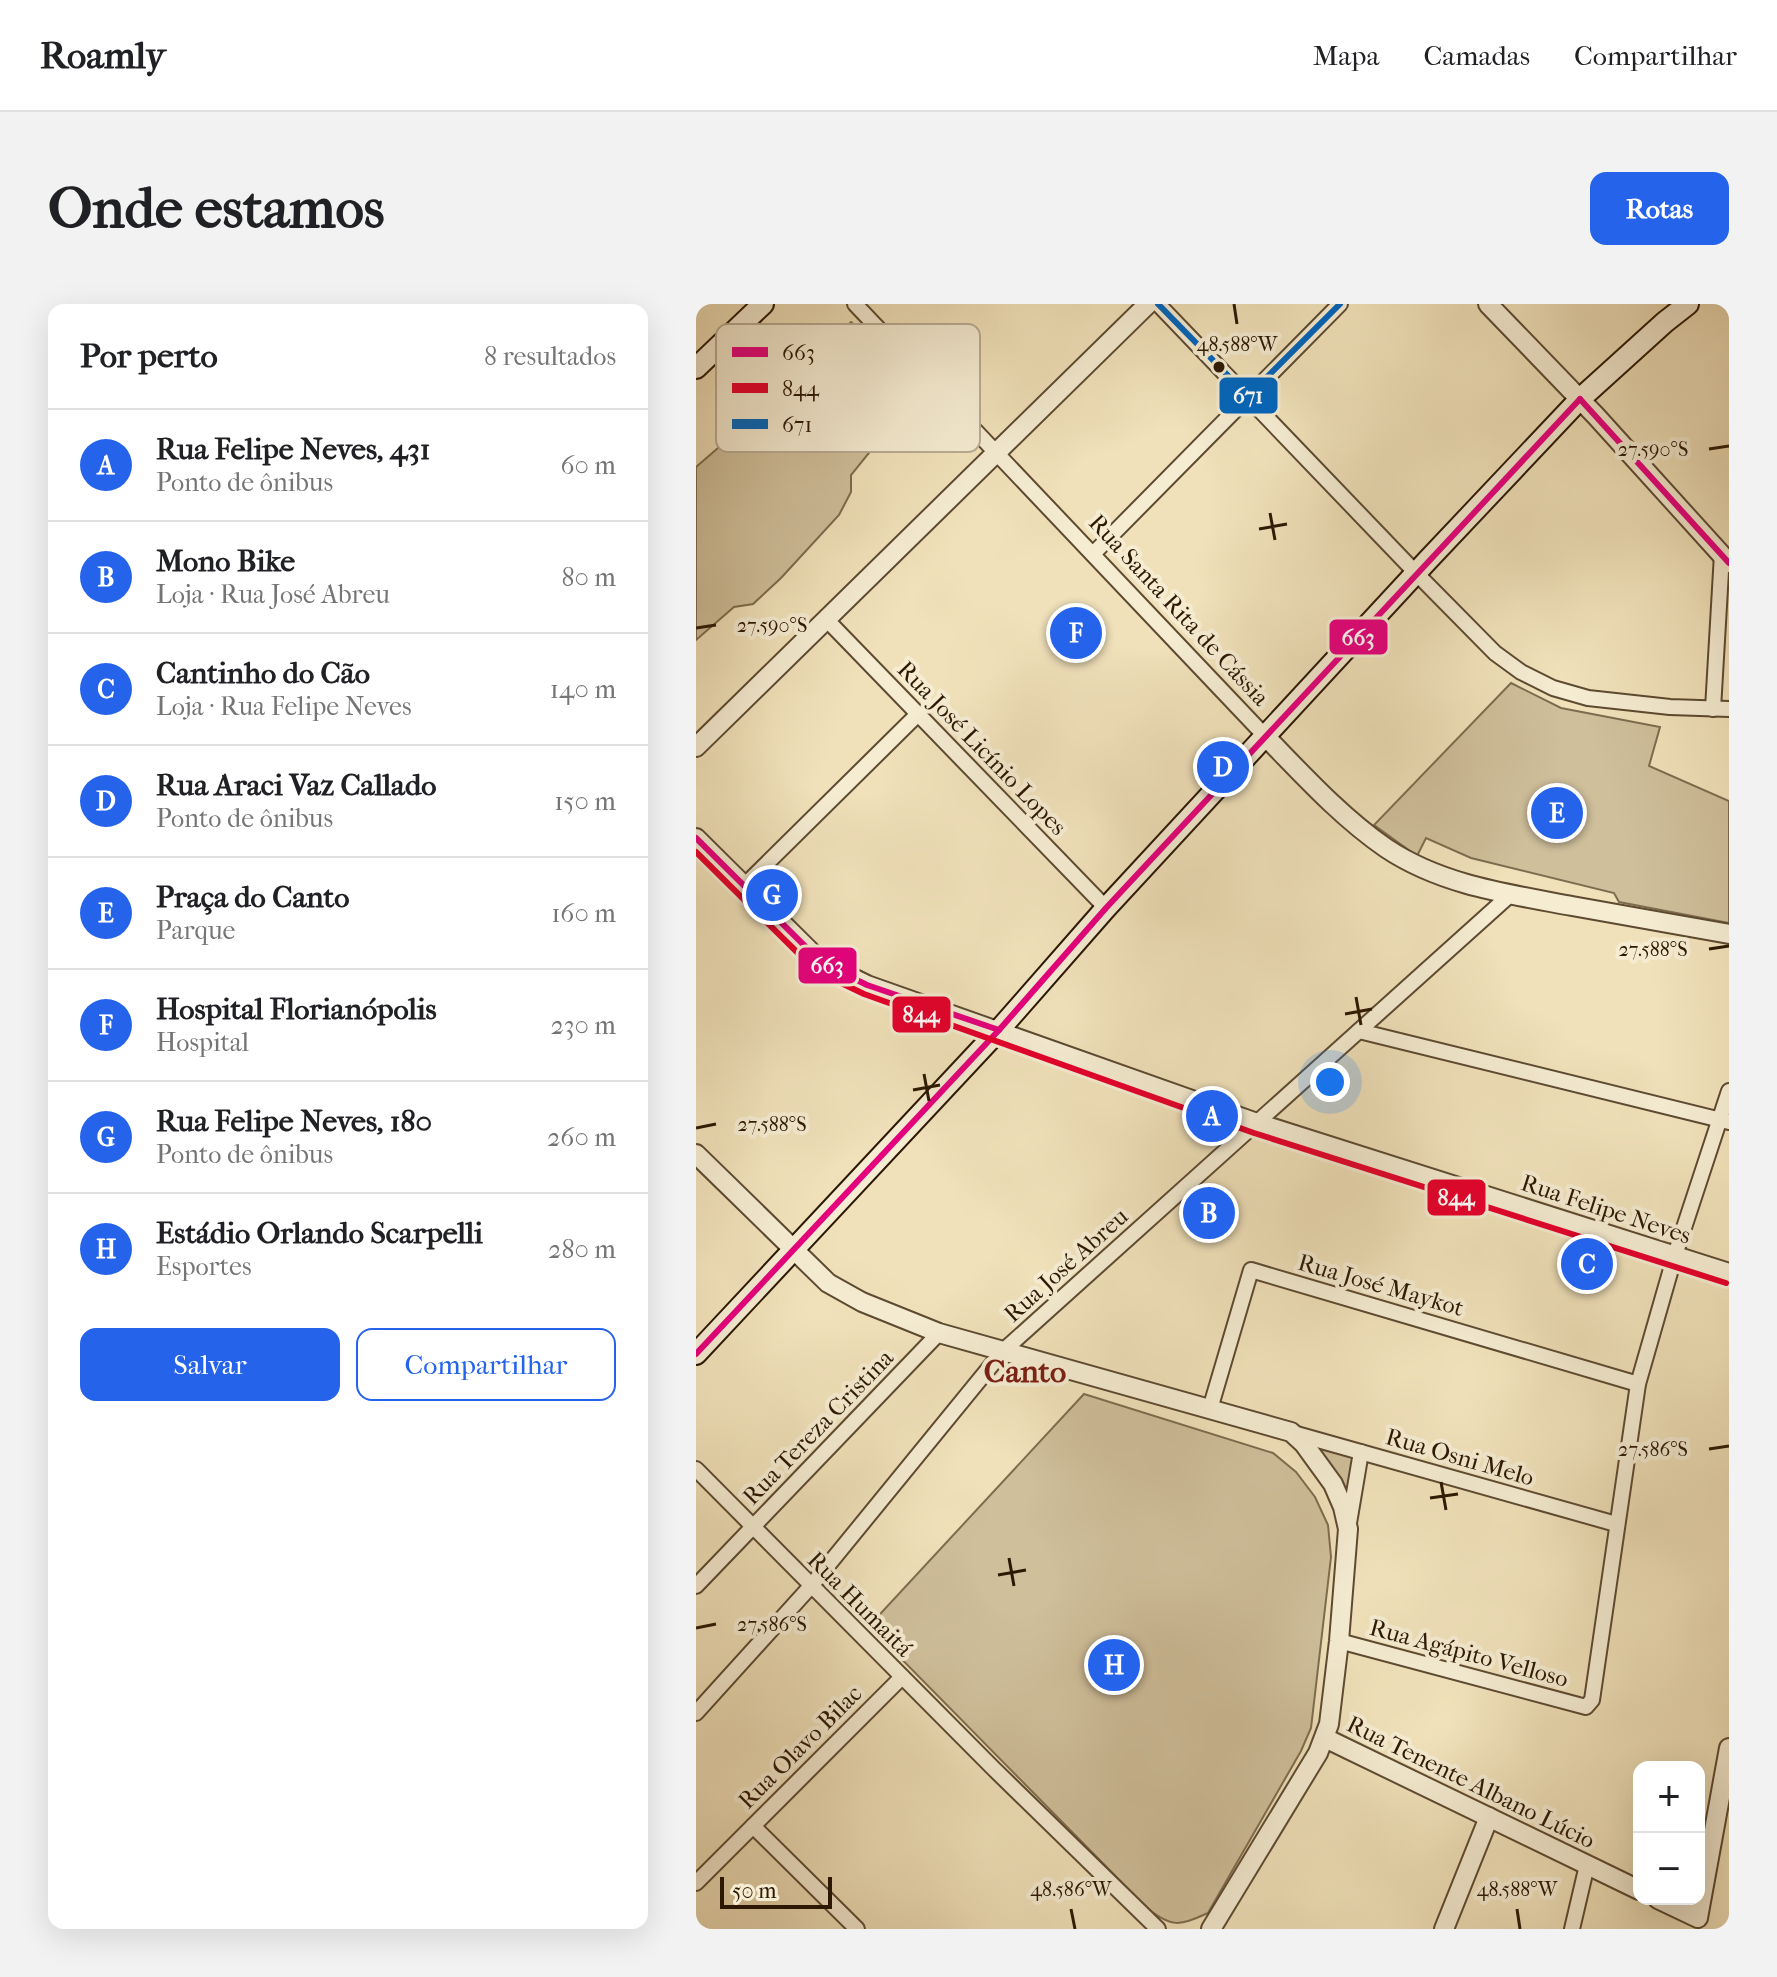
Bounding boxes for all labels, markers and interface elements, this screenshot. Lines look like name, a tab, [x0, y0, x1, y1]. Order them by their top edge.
text: Roamly	[40, 33, 166, 78]
text: Mapa	[1313, 39, 1379, 72]
text: Camadas	[1423, 39, 1530, 72]
text: Compartilhar	[1574, 39, 1737, 72]
button: Rotas	[1590, 172, 1729, 245]
text: Onde estamos	[48, 176, 384, 241]
legend	[716, 324, 980, 452]
text: 48.588°W	[1197, 333, 1279, 356]
text: Por perto	[80, 336, 218, 376]
text: 663	[782, 340, 815, 366]
text: 8 resultados	[484, 341, 616, 372]
unlabelled marker	[1211, 359, 1227, 375]
text: 844	[782, 376, 820, 402]
line badge: 671	[1218, 376, 1279, 415]
text: 671	[1233, 383, 1263, 409]
text: 671	[782, 412, 812, 438]
text: Rua Felipe Neves, 431	[156, 432, 430, 467]
text: 27.590°S	[1618, 438, 1688, 461]
text: A	[98, 450, 114, 481]
text: 60 m	[560, 450, 616, 481]
text: Ponto de ônibus	[156, 467, 333, 498]
street label: Rua Santa Rita de Cássia	[1083, 509, 1276, 712]
text: Mono Bike	[156, 544, 295, 579]
text: B	[98, 562, 114, 593]
text: 80 m	[561, 562, 616, 593]
text: Loja · Rua José Abreu	[156, 579, 390, 610]
pin: F	[1050, 603, 1102, 663]
text: 27.590°S	[737, 614, 807, 637]
line badge: 663	[1328, 618, 1389, 656]
text: 663	[1342, 625, 1374, 651]
street label: Rua José Licínio Lopes	[892, 655, 1072, 841]
text: Cantinho do Cão	[156, 656, 370, 691]
text: C	[97, 674, 115, 705]
text: 140 m	[550, 674, 616, 705]
text: Loja · Rua Felipe Neves	[156, 691, 412, 722]
pin: D	[1197, 737, 1249, 797]
text: Rua Araci Vaz Callado	[156, 768, 437, 803]
pin: E	[1531, 783, 1583, 843]
text: D	[96, 786, 116, 817]
text: 150 m	[554, 786, 616, 817]
text: Ponto de ônibus	[156, 803, 333, 834]
pin: G	[746, 865, 798, 925]
text: Praça do Canto	[156, 880, 349, 915]
text: E	[98, 898, 114, 929]
text: 160 m	[551, 898, 616, 929]
text: Parque	[156, 915, 235, 946]
text: 27.588°S	[1618, 938, 1688, 961]
line badge: 663	[797, 946, 858, 985]
text: 663	[811, 953, 843, 979]
text: Hospital Florianópolis	[156, 992, 437, 1027]
line badge: 844	[891, 995, 952, 1034]
text: 844	[902, 1002, 941, 1028]
text: F	[99, 1010, 113, 1041]
text: 230 m	[550, 1010, 616, 1041]
text: Hospital	[156, 1027, 249, 1058]
your location	[1310, 1062, 1350, 1102]
pin: A	[1186, 1086, 1238, 1146]
text: Rua Felipe Neves, 180	[156, 1104, 432, 1139]
text: 27.588°S	[737, 1113, 807, 1136]
text: G	[97, 1122, 115, 1153]
text: 260 m	[547, 1122, 616, 1153]
text: Ponto de ônibus	[156, 1139, 333, 1170]
street label: Rua Felipe Neves	[1518, 1168, 1695, 1250]
line badge: 844	[1426, 1178, 1487, 1217]
pin: B	[1183, 1183, 1235, 1243]
text: 844	[1437, 1185, 1476, 1211]
street label: Rua José Abreu	[998, 1202, 1134, 1328]
text: Estádio Orlando Scarpelli	[156, 1216, 483, 1251]
text: H	[96, 1234, 116, 1265]
text: 280 m	[548, 1234, 616, 1265]
pin: C	[1561, 1234, 1613, 1294]
street label: Rua José Maykot	[1295, 1248, 1468, 1322]
text: Esportes	[156, 1251, 252, 1282]
button: Salvar	[80, 1328, 340, 1401]
button: Compartilhar	[356, 1328, 616, 1401]
street label: Rua Tereza Cristina	[737, 1343, 900, 1510]
district label: Canto	[984, 1353, 1066, 1390]
street label: Rua Osni Melo	[1383, 1422, 1537, 1492]
text: 27.586°S	[1618, 1438, 1688, 1461]
street label: Rua Humaitá	[802, 1546, 919, 1663]
text: 27.586°S	[737, 1613, 807, 1636]
street label: Rua Agápito Velloso	[1367, 1613, 1571, 1693]
pin: H	[1088, 1635, 1140, 1695]
street label: Rua Olavo Bilac	[732, 1679, 868, 1815]
street label: Rua Tenente Albano Lúcio	[1342, 1710, 1600, 1854]
map controls	[1633, 1761, 1705, 1905]
button: +	[1633, 1761, 1705, 1833]
button: −	[1633, 1833, 1705, 1905]
scale bar	[720, 1873, 832, 1909]
text: 50 m	[732, 1878, 777, 1904]
text: 48.586°W	[1030, 1878, 1113, 1901]
text: 48.588°W	[1477, 1878, 1559, 1901]

